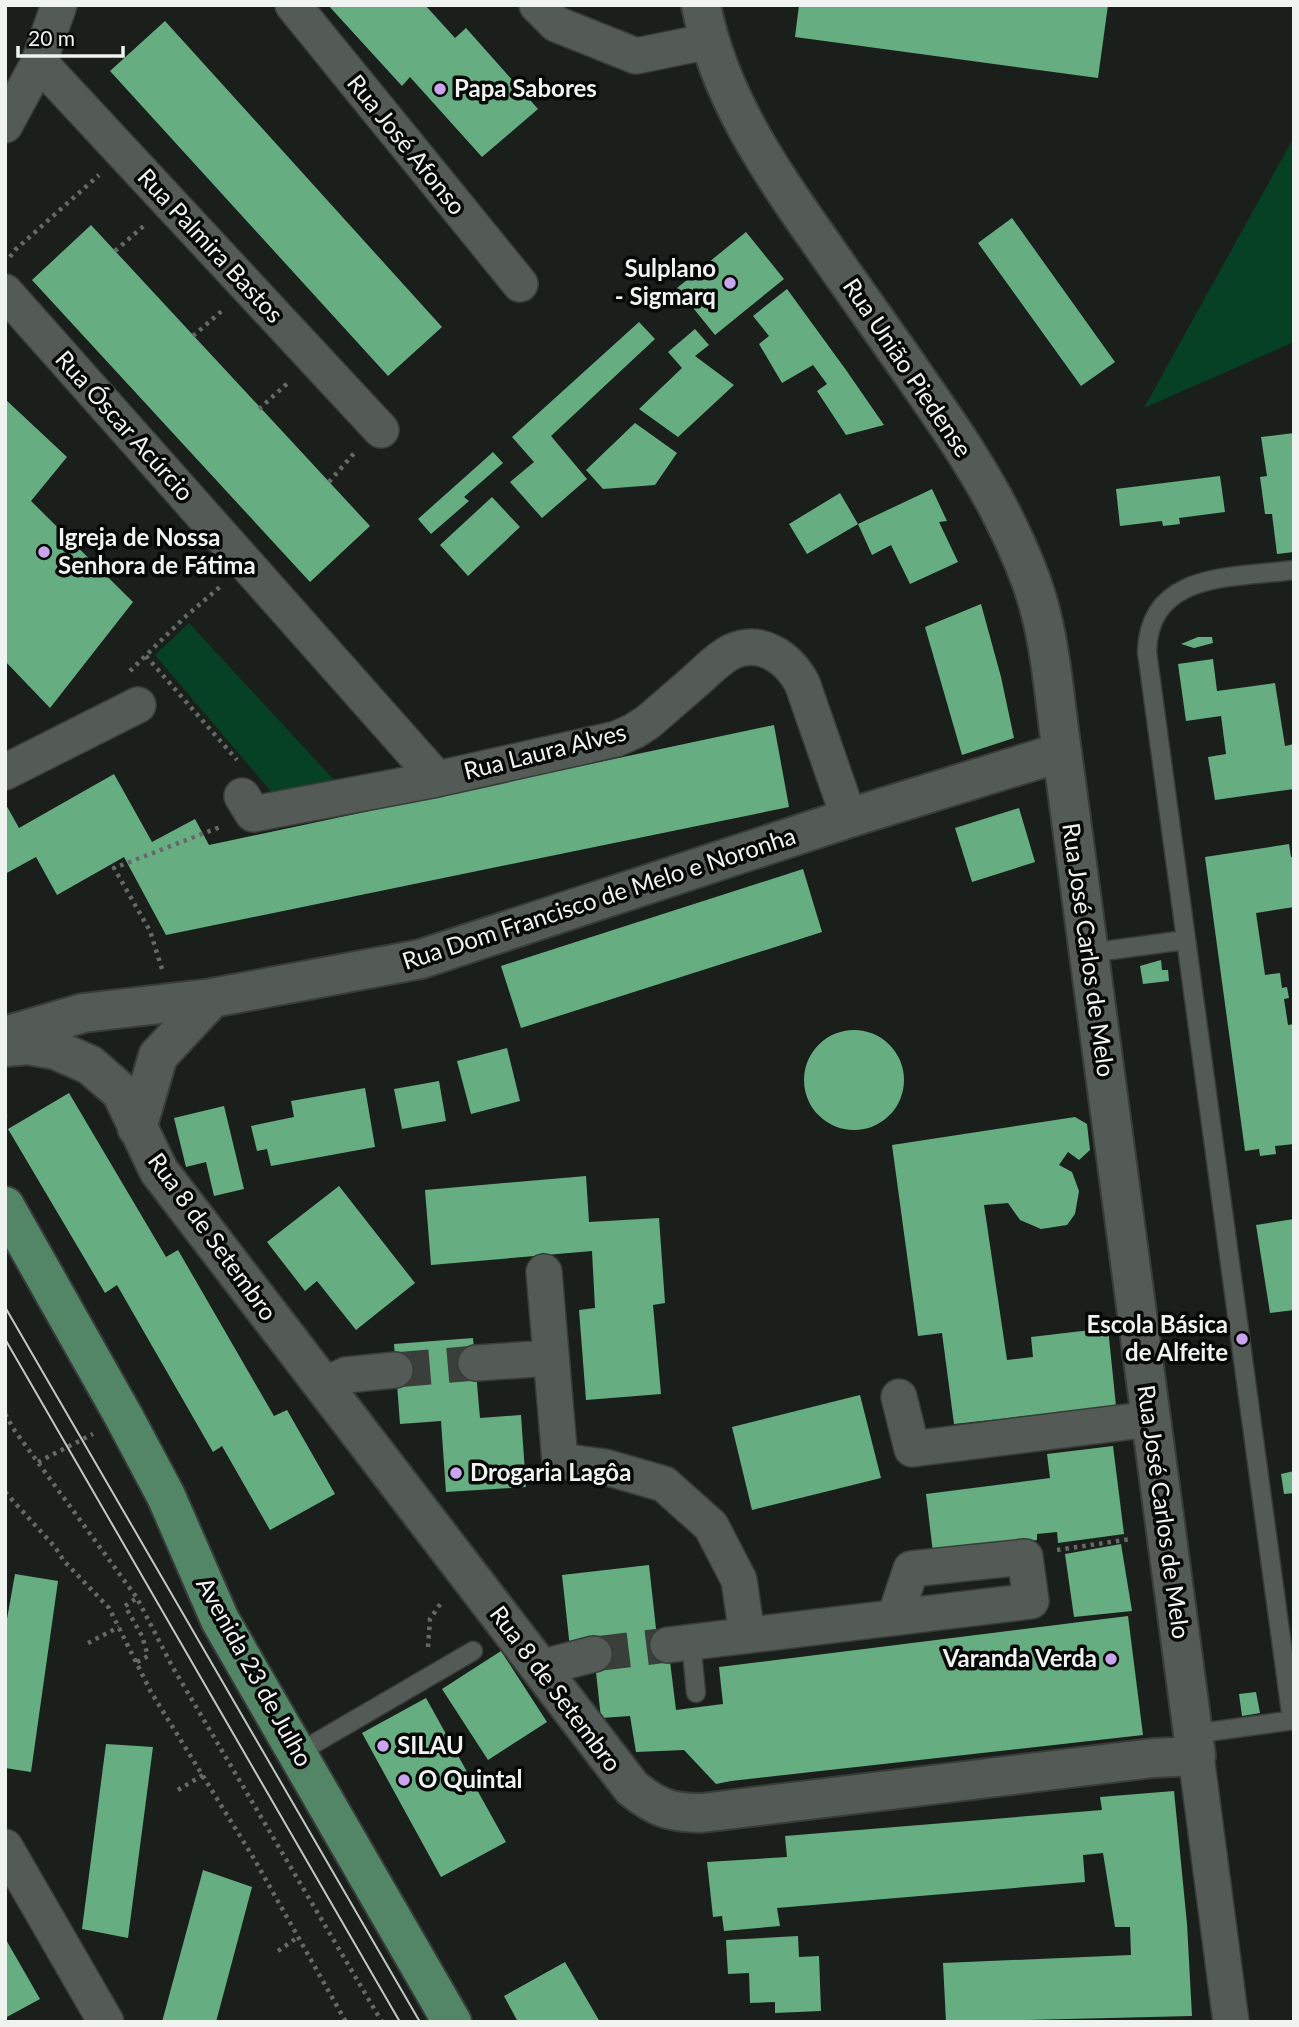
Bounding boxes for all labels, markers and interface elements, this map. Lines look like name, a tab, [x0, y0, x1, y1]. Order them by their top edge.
scale bar	[18, 14, 122, 58]
text: 20 m	[28, 25, 75, 50]
street label: Rua José Afonso	[342, 68, 472, 220]
place label: Papa Sabores	[454, 73, 597, 102]
marker: Papa Sabores	[432, 81, 448, 97]
street label: Rua Palmira Bastos	[132, 162, 290, 328]
place label: Sulplano - Sigmarq	[615, 253, 716, 310]
street label: Rua União Piedense	[838, 272, 979, 462]
marker: Sulplano - Sigmarq	[722, 275, 738, 291]
street label: Rua Óscar Acúrcio	[50, 344, 200, 506]
place label: Igreja de Nossa Senhora de Fátima	[58, 522, 256, 579]
marker: Igreja de Nossa Senhora de Fátima	[36, 544, 52, 560]
street label: Rua Laura Alves	[460, 716, 629, 785]
street label: Rua Dom Francisco de Melo e Noronha	[398, 820, 799, 975]
street label: Rua José Carlos de Melo	[1057, 821, 1122, 1079]
street label: Rua 8 de Setembro	[143, 1147, 284, 1326]
place label: Escola Básica de Alfeite	[1087, 1309, 1228, 1366]
marker: Escola Básica de Alfeite	[1234, 1331, 1250, 1347]
street label: Rua José Carlos de Melo	[1132, 1383, 1197, 1641]
place label: Drogaria Lagôa	[470, 1457, 631, 1486]
marker: Drogaria Lagôa	[448, 1465, 464, 1481]
street label: Avenida 23 de Julho	[191, 1571, 319, 1771]
street label: Rua 8 de Setembro	[484, 1599, 628, 1777]
place label: Varanda Verda	[942, 1643, 1097, 1672]
marker: Varanda Verda	[1103, 1651, 1119, 1667]
place label: SILAU	[397, 1730, 464, 1759]
marker: SILAU	[375, 1738, 391, 1754]
place label: O Quintal	[418, 1764, 523, 1793]
marker: O Quintal	[396, 1772, 412, 1788]

